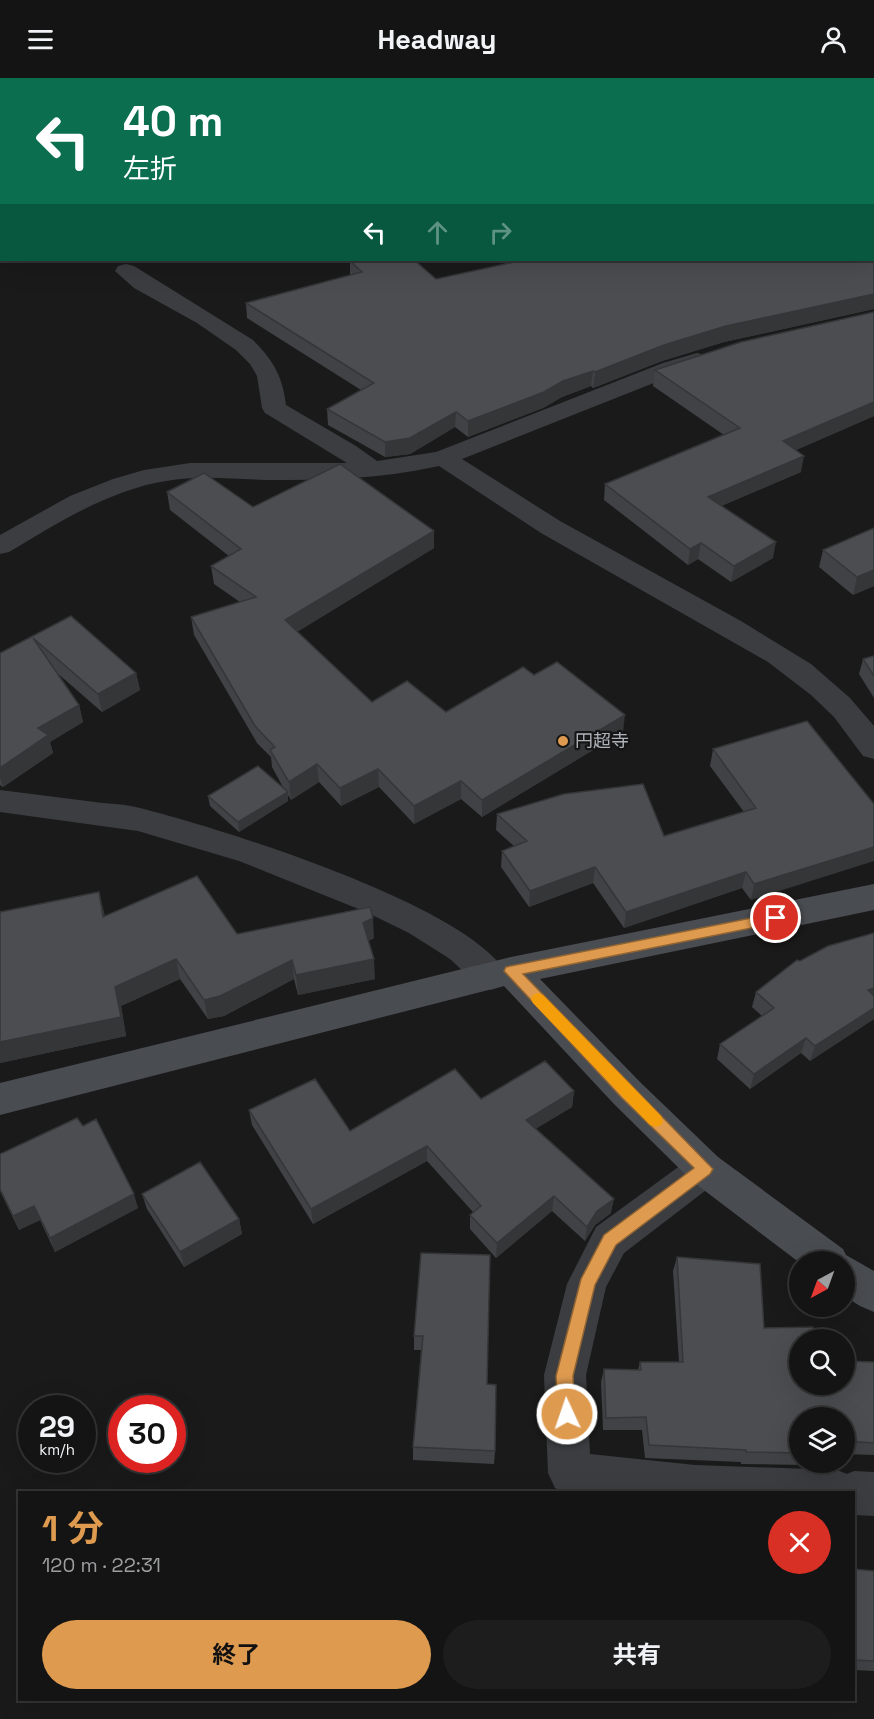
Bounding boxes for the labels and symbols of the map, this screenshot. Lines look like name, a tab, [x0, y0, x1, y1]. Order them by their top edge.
place label: 円超寺	[575, 729, 629, 752]
marker: 円超寺	[556, 734, 570, 748]
pin	[750, 892, 801, 943]
north arrow	[789, 1251, 855, 1317]
position arrow	[535, 1382, 599, 1446]
speed limit sign: 30	[108, 1395, 186, 1473]

